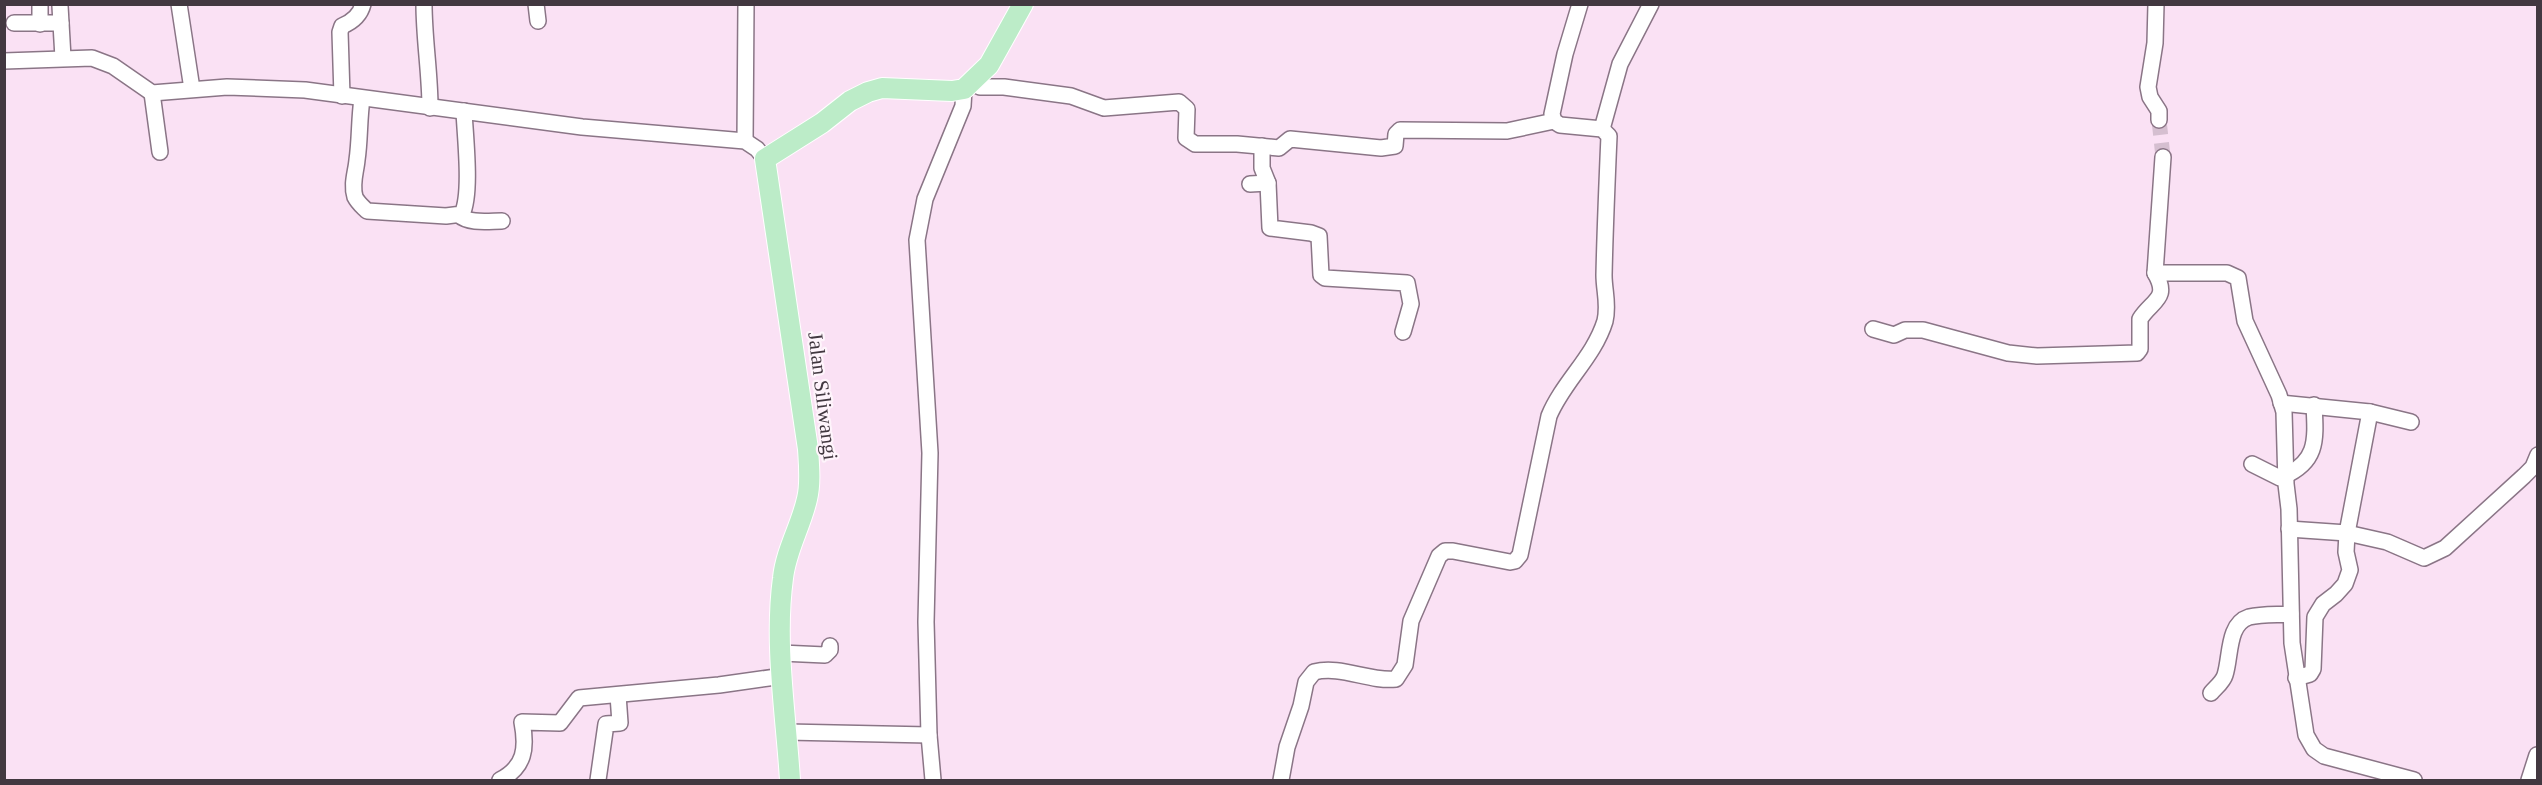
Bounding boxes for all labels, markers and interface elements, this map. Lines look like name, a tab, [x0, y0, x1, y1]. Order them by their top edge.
street label: Jalan Siliwangi	[803, 331, 843, 462]

